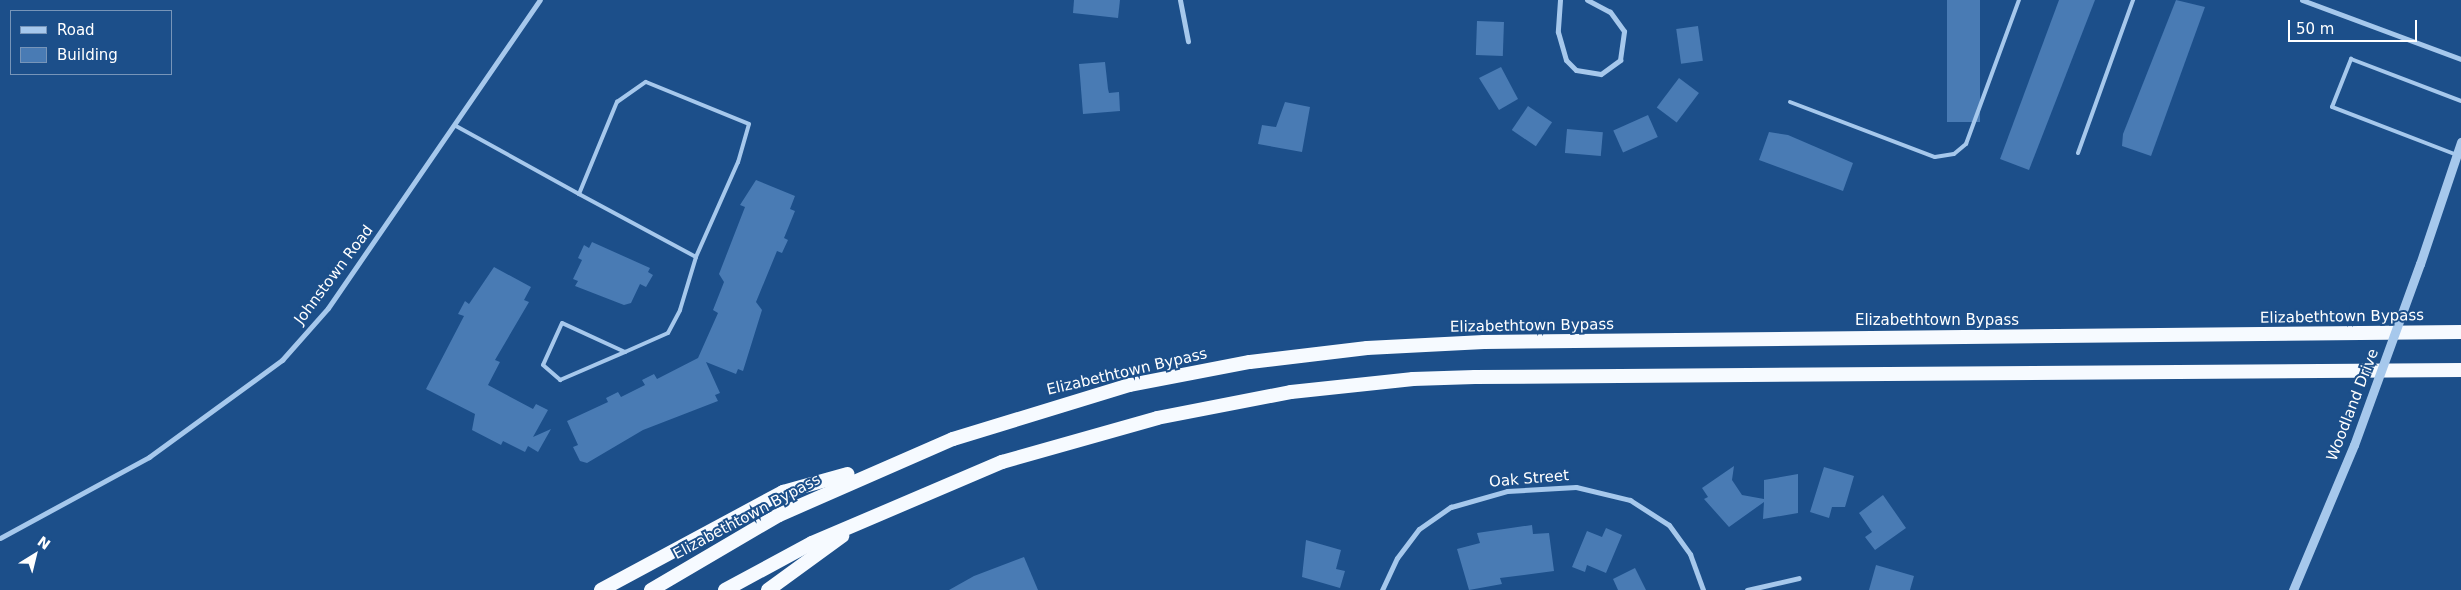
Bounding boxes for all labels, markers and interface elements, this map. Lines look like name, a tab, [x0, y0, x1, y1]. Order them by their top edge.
legend	[10, 10, 172, 75]
scale bar	[2291, 10, 2420, 42]
text: 50 m	[2296, 20, 2334, 38]
text: Road	[57, 21, 95, 39]
text: Building	[57, 46, 118, 64]
street label: Johnstown Road	[291, 222, 377, 328]
street label: Elizabethtown Bypass	[2260, 307, 2424, 327]
street label: Elizabethtown Bypass	[1855, 312, 2019, 330]
street label: Elizabethtown Bypass	[1450, 316, 1614, 336]
street label: Elizabethtown Bypass	[1045, 345, 1209, 399]
street label: Woodland Drive	[2323, 346, 2383, 464]
street label: Oak Street	[1488, 467, 1570, 491]
street label: Elizabethtown Bypass	[670, 471, 824, 563]
north arrow	[10, 530, 60, 580]
text: N	[34, 533, 53, 553]

